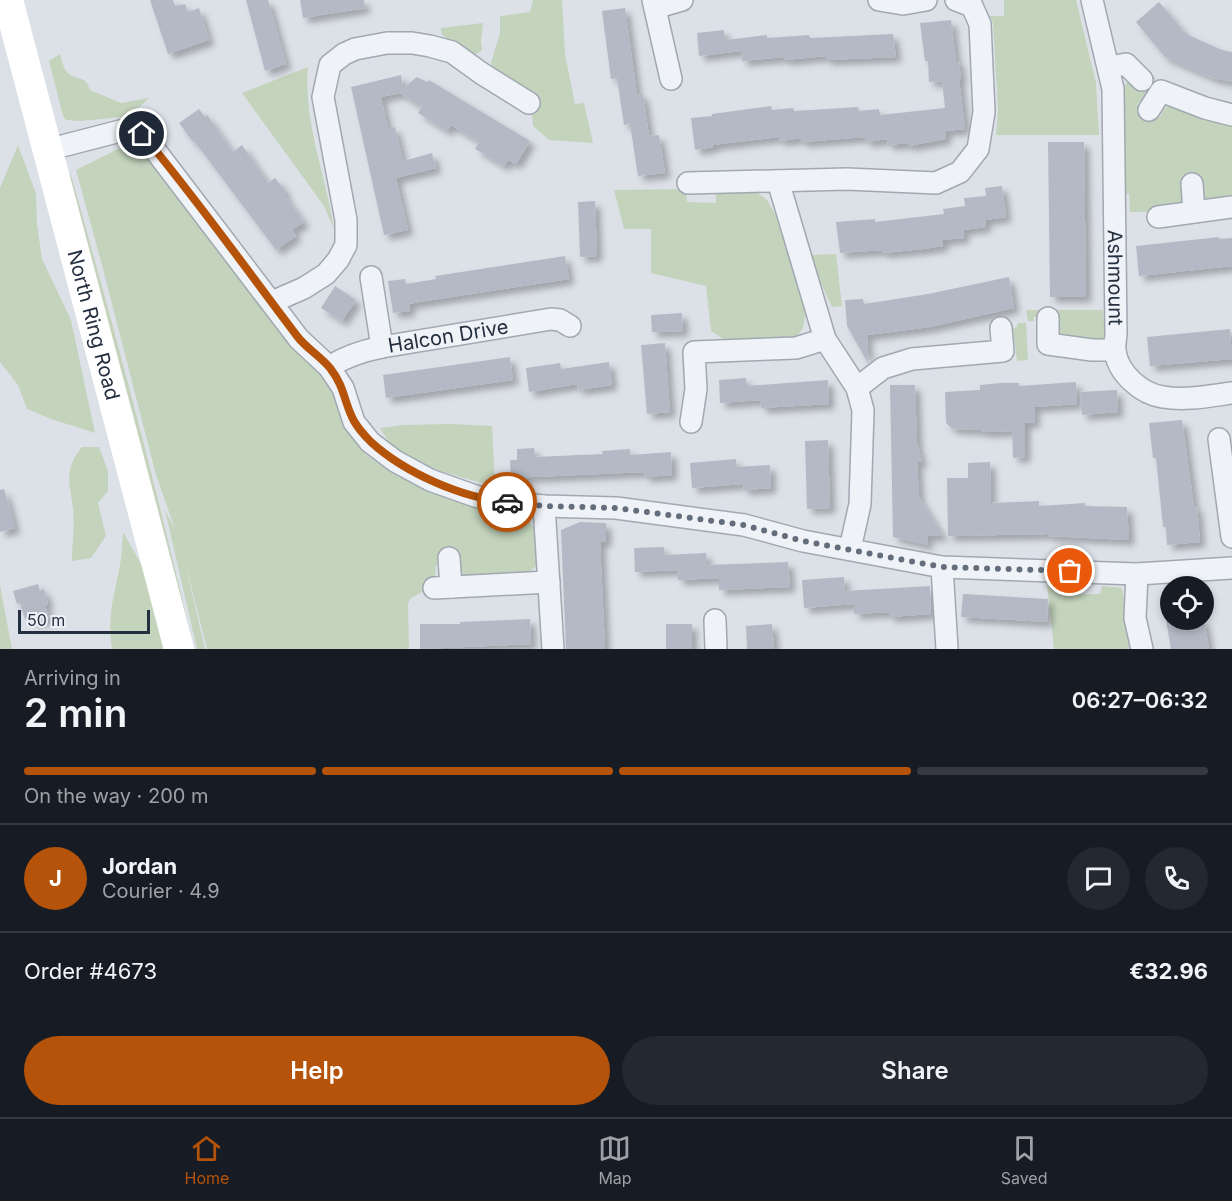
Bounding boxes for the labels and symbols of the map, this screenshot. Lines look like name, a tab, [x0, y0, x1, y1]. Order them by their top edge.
pin	[116, 108, 167, 159]
street label: Ashmount	[1103, 229, 1128, 326]
street label: North Ring Road	[62, 247, 125, 403]
street label: Halcon Drive	[386, 314, 510, 358]
courier	[477, 472, 537, 532]
pin	[1044, 545, 1095, 596]
scale bar	[18, 607, 150, 634]

